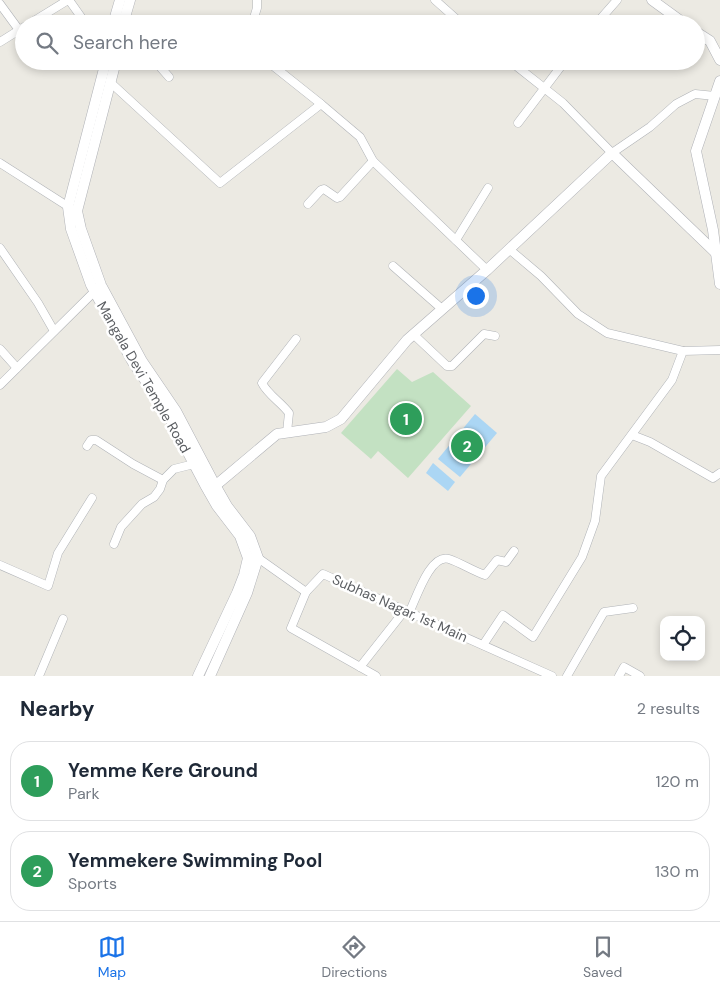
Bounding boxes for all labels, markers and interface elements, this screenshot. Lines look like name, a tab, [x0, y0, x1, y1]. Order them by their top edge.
search box	[15, 15, 705, 70]
icon: search	[33, 29, 61, 57]
text: Search here	[73, 30, 178, 55]
your location	[463, 283, 489, 309]
street label: Mangala Devi Temple Road	[93, 298, 195, 456]
pin: 1	[390, 400, 422, 438]
pin: 2	[451, 427, 483, 465]
street label: Subhas Nagar, 1st Main	[330, 570, 470, 646]
map controls	[660, 616, 705, 661]
button: locate	[660, 616, 705, 661]
text: Nearby	[20, 695, 94, 723]
text: 2 results	[637, 698, 700, 719]
text: Yemme Kere Ground	[68, 758, 258, 783]
text: 1	[34, 771, 40, 792]
text: 120 m	[655, 771, 699, 792]
text: Park	[68, 783, 100, 804]
text: Yemmekere Swimming Pool	[68, 848, 322, 873]
text: 2	[32, 861, 42, 882]
text: 130 m	[655, 861, 699, 882]
text: Sports	[68, 873, 117, 894]
tab: Map	[98, 933, 126, 981]
tab: Directions	[322, 933, 387, 981]
tab: Saved	[583, 933, 622, 981]

